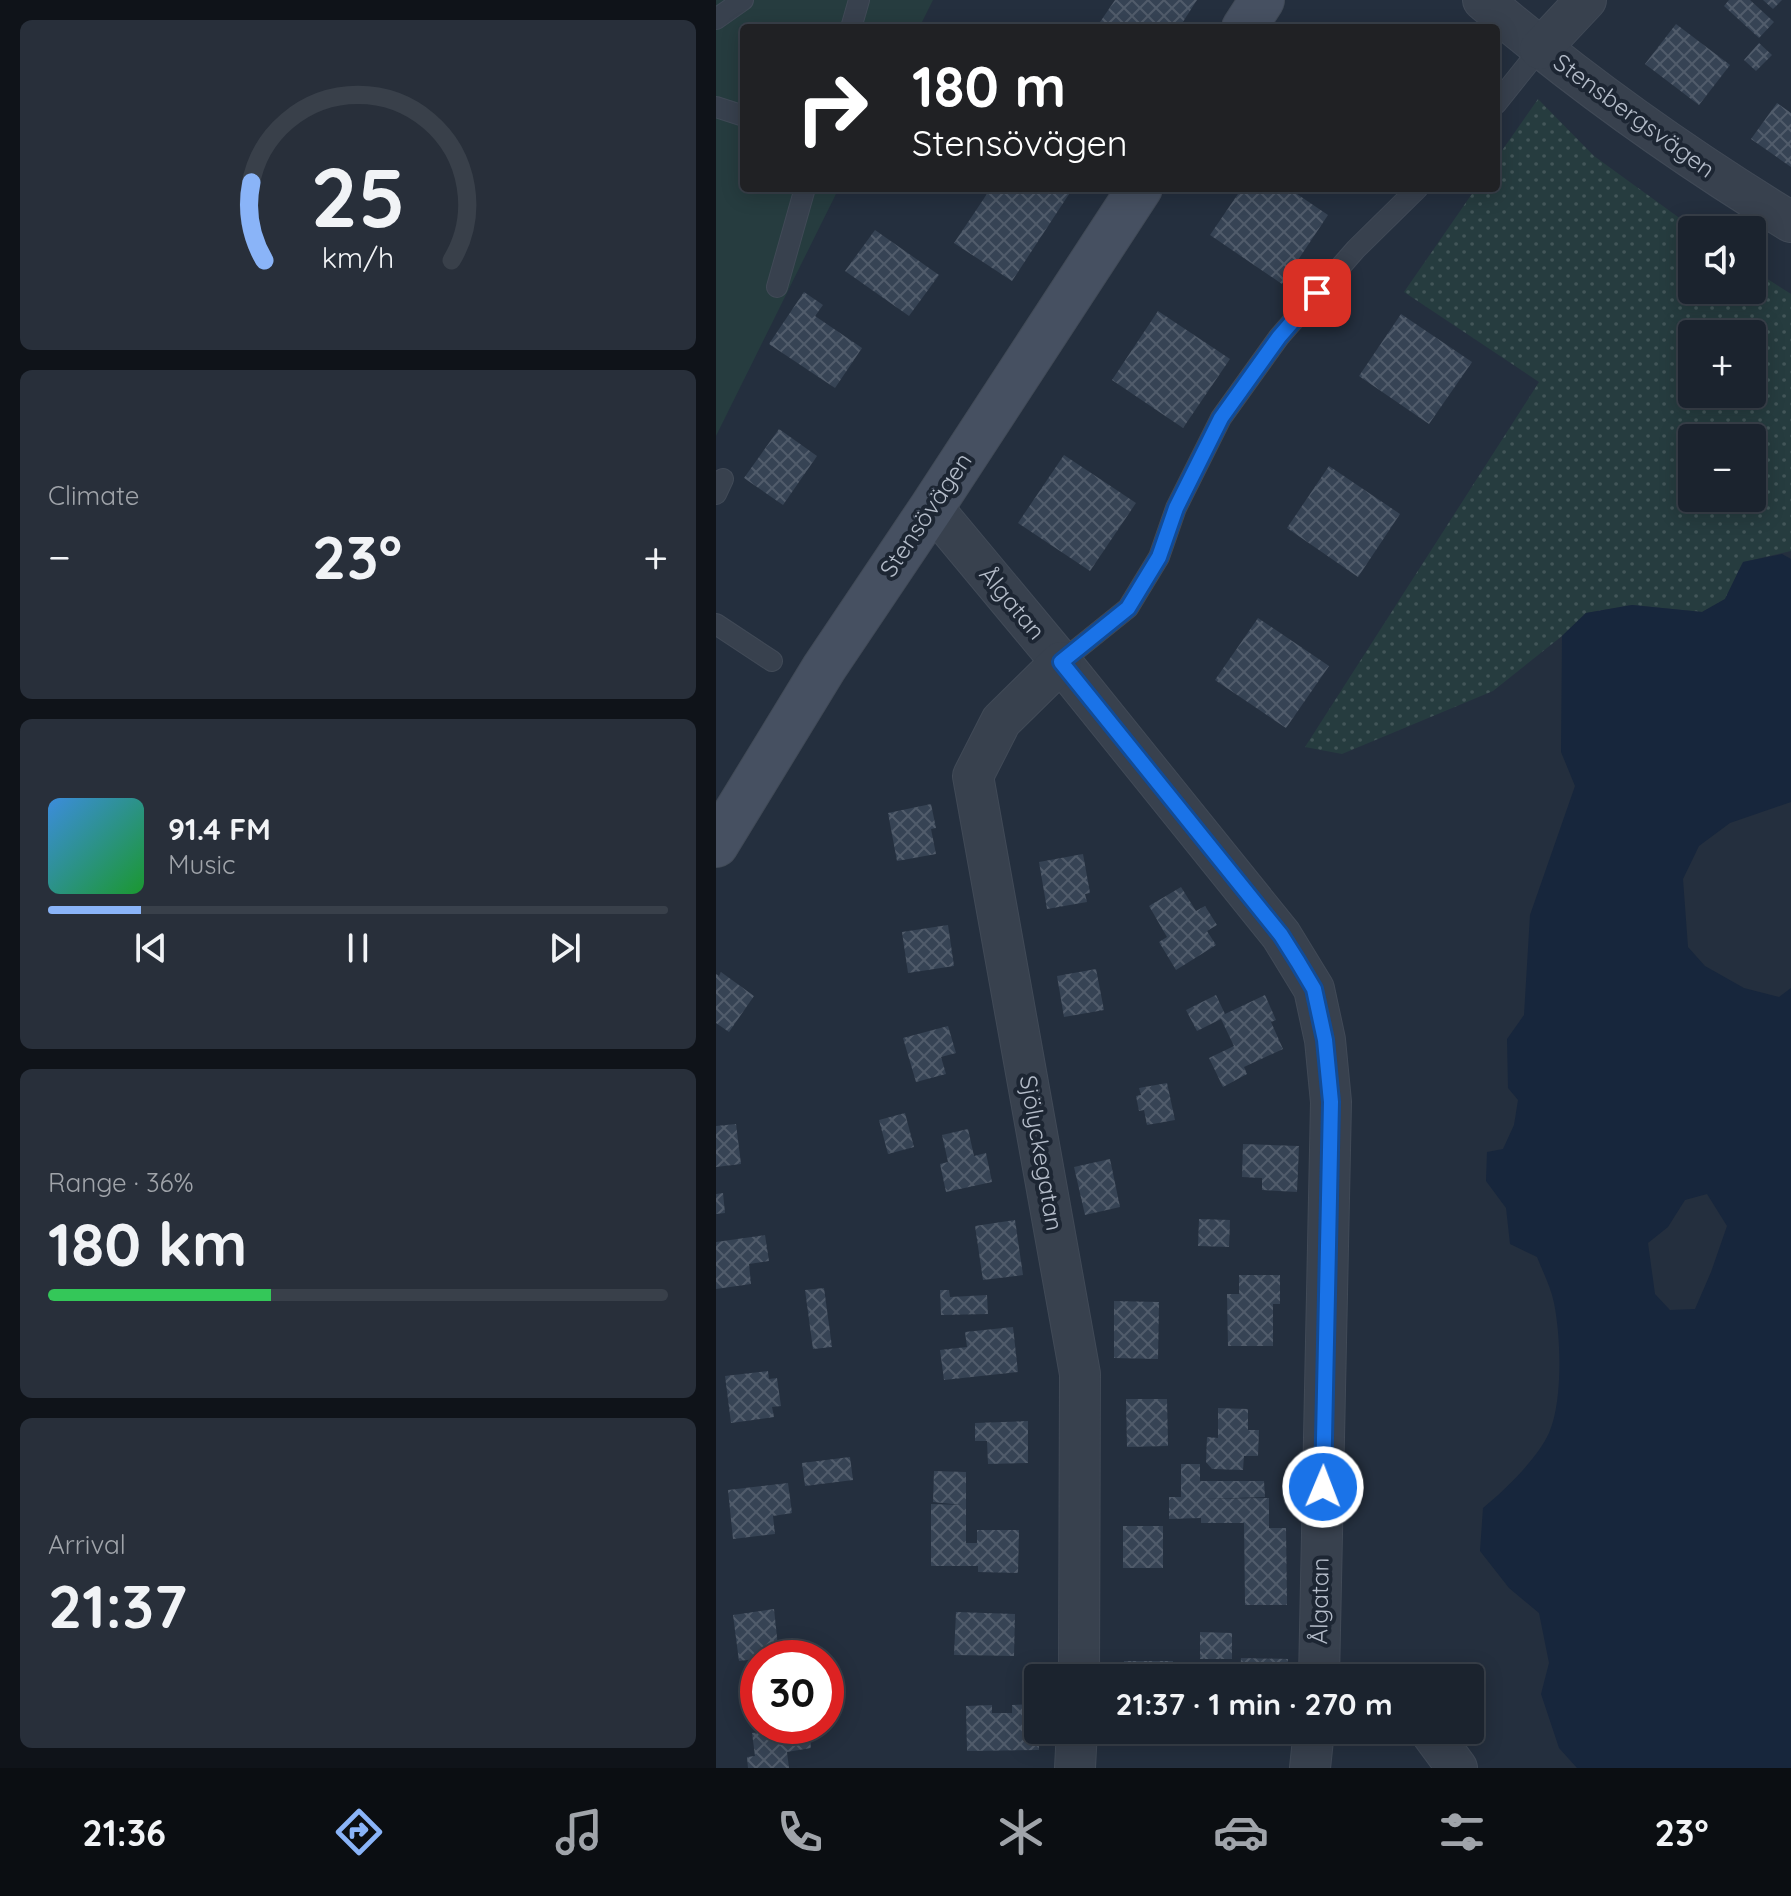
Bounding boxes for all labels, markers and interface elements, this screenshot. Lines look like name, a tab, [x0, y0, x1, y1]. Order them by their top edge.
street label: Stensbergsvägen	[1548, 47, 1721, 184]
text: 180 m	[912, 51, 1066, 121]
icon: right	[780, 56, 884, 160]
text: Stensövägen	[912, 120, 1128, 165]
text: 25	[310, 143, 406, 247]
map controls	[1678, 216, 1766, 512]
button: sound	[1678, 216, 1766, 304]
text: km/h	[322, 239, 394, 275]
pin	[1283, 259, 1351, 327]
icon: arrive	[1295, 271, 1339, 315]
button: +	[1678, 320, 1766, 408]
button: −	[1678, 424, 1766, 512]
street label: Stensövägen	[873, 446, 978, 582]
text: Climate	[48, 479, 139, 512]
text: 23°	[312, 519, 402, 594]
text: −	[48, 529, 71, 584]
text: +	[643, 529, 668, 584]
street label: Ålgatan	[973, 559, 1052, 645]
text: 91.4 FM	[168, 810, 271, 848]
text: Music	[168, 848, 236, 881]
icon: previous	[129, 926, 173, 970]
icon: pause	[336, 926, 380, 970]
icon: next	[543, 926, 587, 970]
street label: Sjölyckegatan	[1014, 1073, 1070, 1233]
text: Range · 36%	[48, 1166, 194, 1199]
text: 180 km	[48, 1206, 247, 1281]
position arrow	[1281, 1445, 1365, 1529]
text: Arrival	[48, 1528, 126, 1561]
street label: Ålgatan	[1303, 1557, 1335, 1645]
text: 21:37	[48, 1568, 187, 1643]
speed limit sign: 30	[740, 1640, 844, 1744]
text: 21:37 · 1 min · 270 m	[1115, 1685, 1393, 1723]
icon: directions	[331, 1804, 387, 1860]
icon: music	[551, 1804, 607, 1860]
icon: phone	[772, 1804, 828, 1860]
icon: climate	[993, 1804, 1049, 1860]
icon: car	[1213, 1804, 1269, 1860]
icon: filters	[1434, 1804, 1490, 1860]
text: 21:36	[82, 1810, 166, 1855]
text: 23°	[1655, 1810, 1709, 1855]

